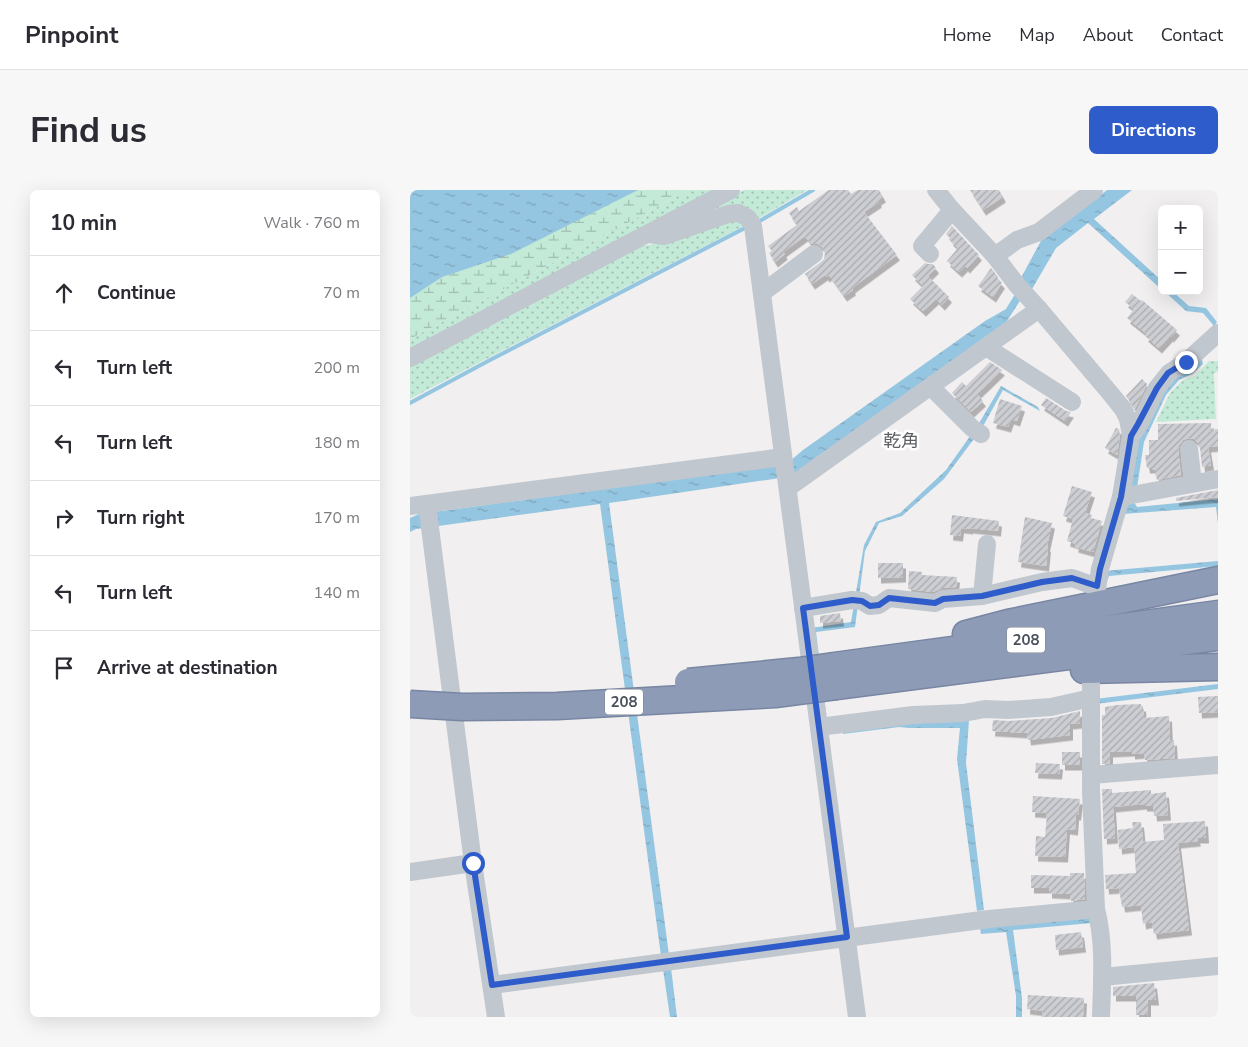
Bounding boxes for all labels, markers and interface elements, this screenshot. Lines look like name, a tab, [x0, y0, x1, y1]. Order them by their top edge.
text: Pinpoint	[25, 19, 118, 51]
text: Home	[943, 23, 991, 47]
text: Map	[1019, 23, 1055, 47]
text: About	[1083, 23, 1133, 47]
text: Contact	[1161, 23, 1223, 47]
button: Directions	[1089, 106, 1218, 154]
text: Find us	[30, 107, 147, 154]
map controls	[1158, 205, 1203, 295]
button: +	[1158, 205, 1203, 250]
text: 10 min	[50, 209, 117, 237]
text: Walk · 760 m	[264, 212, 360, 234]
button: −	[1158, 250, 1203, 295]
icon: ahead	[50, 279, 78, 307]
text: Continue	[97, 280, 176, 306]
text: 70 m	[323, 282, 360, 304]
route end	[1175, 351, 1198, 374]
icon: left	[50, 354, 78, 382]
text: Turn left	[97, 355, 172, 381]
text: 200 m	[313, 357, 360, 379]
icon: left	[50, 429, 78, 457]
district label: 乾角	[883, 429, 919, 453]
text: Turn left	[97, 430, 172, 456]
text: 180 m	[313, 432, 360, 454]
icon: right	[50, 504, 78, 532]
text: Turn right	[97, 505, 184, 531]
text: 170 m	[313, 507, 360, 529]
icon: left	[50, 579, 78, 607]
text: Turn left	[97, 580, 172, 606]
text: 140 m	[313, 582, 360, 604]
road number: 208	[1007, 628, 1045, 652]
icon: arrive	[50, 654, 78, 682]
text: Arrive at destination	[97, 655, 278, 681]
road number: 208	[605, 690, 643, 714]
route start	[462, 852, 485, 875]

